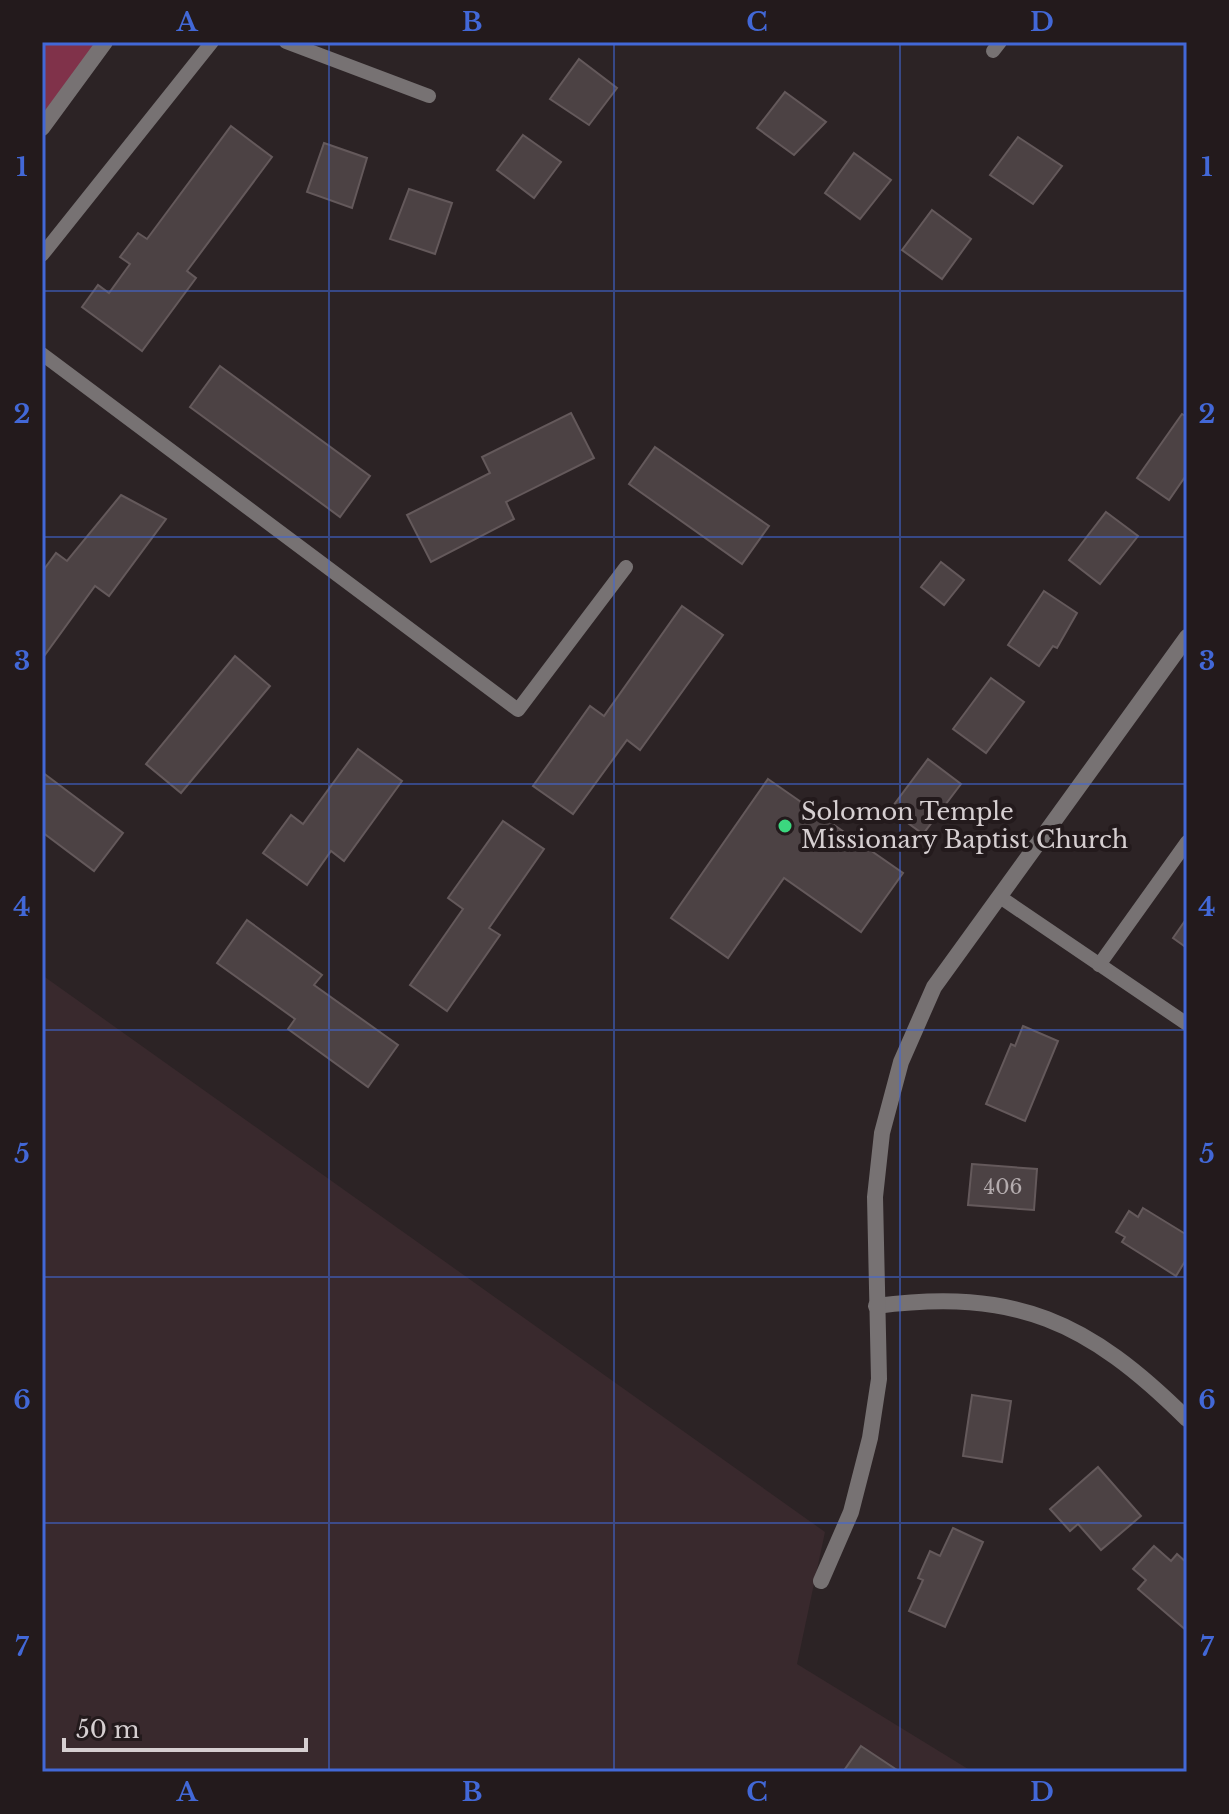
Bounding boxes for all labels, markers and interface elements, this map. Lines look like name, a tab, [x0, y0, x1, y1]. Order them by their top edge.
text: A	[175, 6, 198, 38]
text: B	[462, 6, 482, 38]
text: C	[746, 6, 768, 38]
text: D	[1030, 6, 1054, 38]
text: 1	[16, 151, 28, 183]
text: 1	[1201, 151, 1213, 183]
text: 2	[14, 398, 30, 430]
text: 2	[1199, 398, 1215, 430]
text: 3	[14, 645, 30, 677]
text: 3	[1199, 645, 1215, 677]
place label: Solomon Temple Missionary Baptist Church	[801, 797, 1128, 854]
marker: Solomon Temple Missionary Baptist Church	[776, 817, 794, 835]
text: 4	[13, 891, 31, 923]
text: 4	[1198, 891, 1216, 923]
text: 5	[14, 1138, 30, 1170]
text: 5	[1199, 1138, 1215, 1170]
house number: 406	[984, 1175, 1022, 1199]
text: 6	[13, 1384, 31, 1416]
text: 6	[1198, 1384, 1216, 1416]
text: 7	[15, 1631, 29, 1663]
text: 7	[1200, 1631, 1214, 1663]
scale bar	[64, 1702, 306, 1752]
text: 50 m	[76, 1715, 140, 1744]
text: A	[175, 1776, 198, 1808]
text: B	[462, 1776, 482, 1808]
text: C	[746, 1776, 768, 1808]
text: D	[1030, 1776, 1054, 1808]

